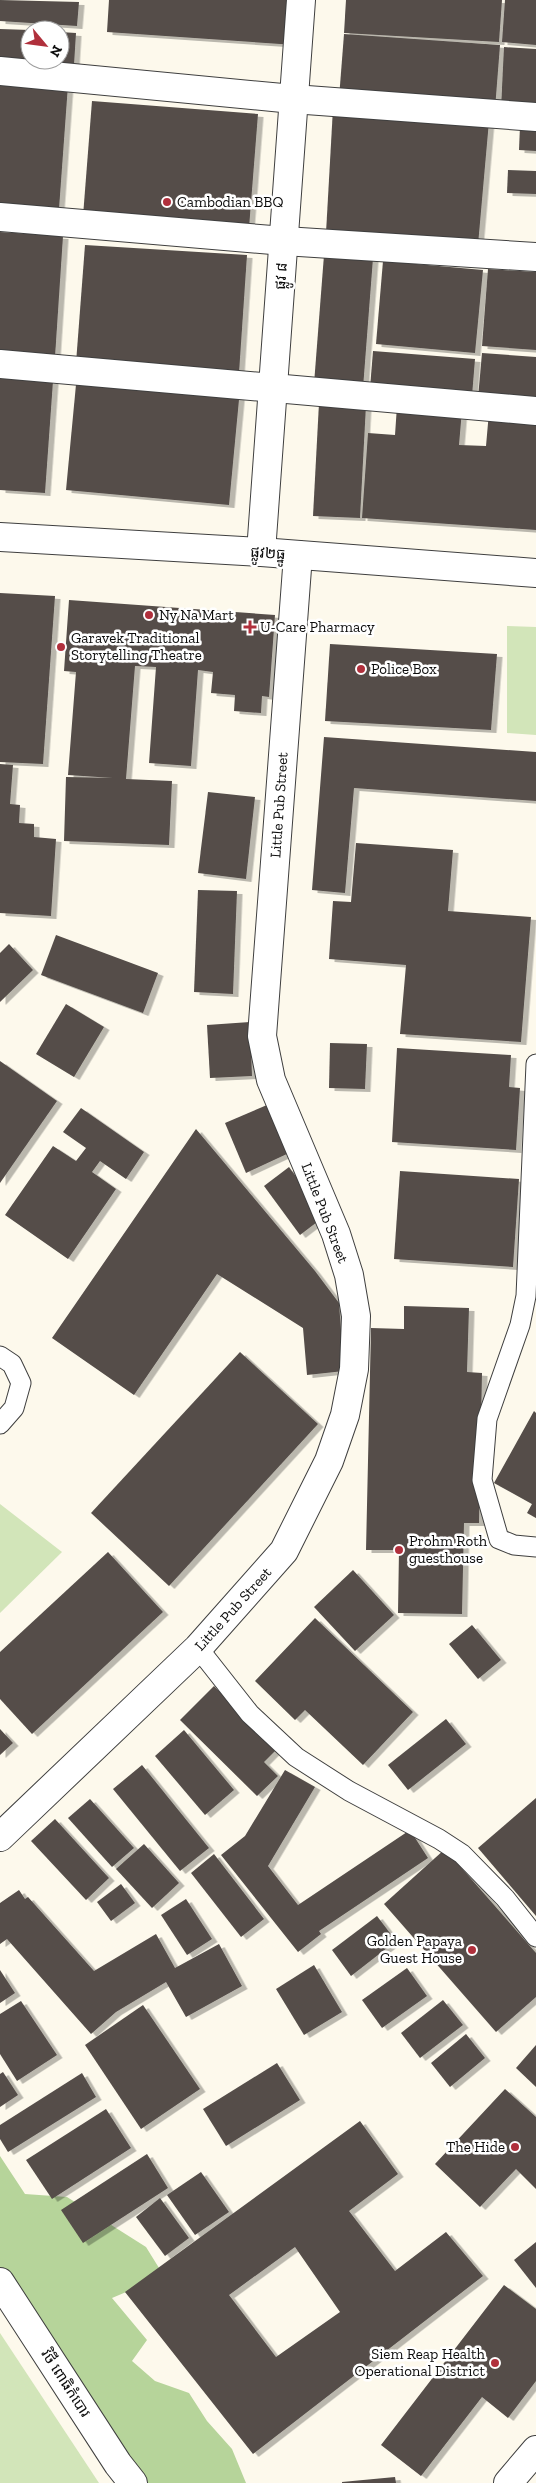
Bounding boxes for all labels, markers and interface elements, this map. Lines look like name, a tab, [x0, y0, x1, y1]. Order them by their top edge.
north arrow	[20, 20, 70, 70]
text: N	[46, 42, 66, 60]
place label: Cambodian BBQ	[177, 193, 283, 211]
marker: Cambodian BBQ	[161, 196, 173, 208]
street label: ផ្លូវ ៨	[271, 262, 295, 291]
street label: ផ្លូវ២ធ្នូ	[249, 543, 286, 568]
place label: Ny Na Mart	[159, 606, 234, 624]
marker: Ny Na Mart	[143, 609, 155, 621]
place label: U-Care Pharmacy	[260, 618, 375, 636]
marker: U-Care Pharmacy	[244, 621, 256, 633]
place label: Garavek Traditional Storytelling Theatre	[71, 629, 202, 664]
marker: Garavek Traditional Storytelling Theatre	[55, 641, 67, 653]
place label: Police Box	[371, 660, 437, 678]
marker: Police Box	[355, 663, 367, 675]
street label: Little Pub Street	[266, 751, 292, 858]
street label: Little Pub Street	[298, 1160, 353, 1266]
place label: Prohm Roth guesthouse	[409, 1532, 488, 1567]
marker: Prohm Roth guesthouse	[393, 1544, 405, 1556]
street label: Little Pub Street	[191, 1563, 275, 1654]
place label: Golden Papaya Guest House	[367, 1932, 462, 1967]
marker: Golden Papaya Guest House	[466, 1944, 478, 1956]
place label: The Hide	[446, 2138, 505, 2156]
marker: The Hide	[509, 2141, 521, 2153]
street label: វិថី ពោធិកំបោរ	[37, 2345, 95, 2420]
place label: Siem Reap Health Operational District	[355, 2345, 486, 2380]
marker: Siem Reap Health Operational District	[489, 2357, 501, 2369]

